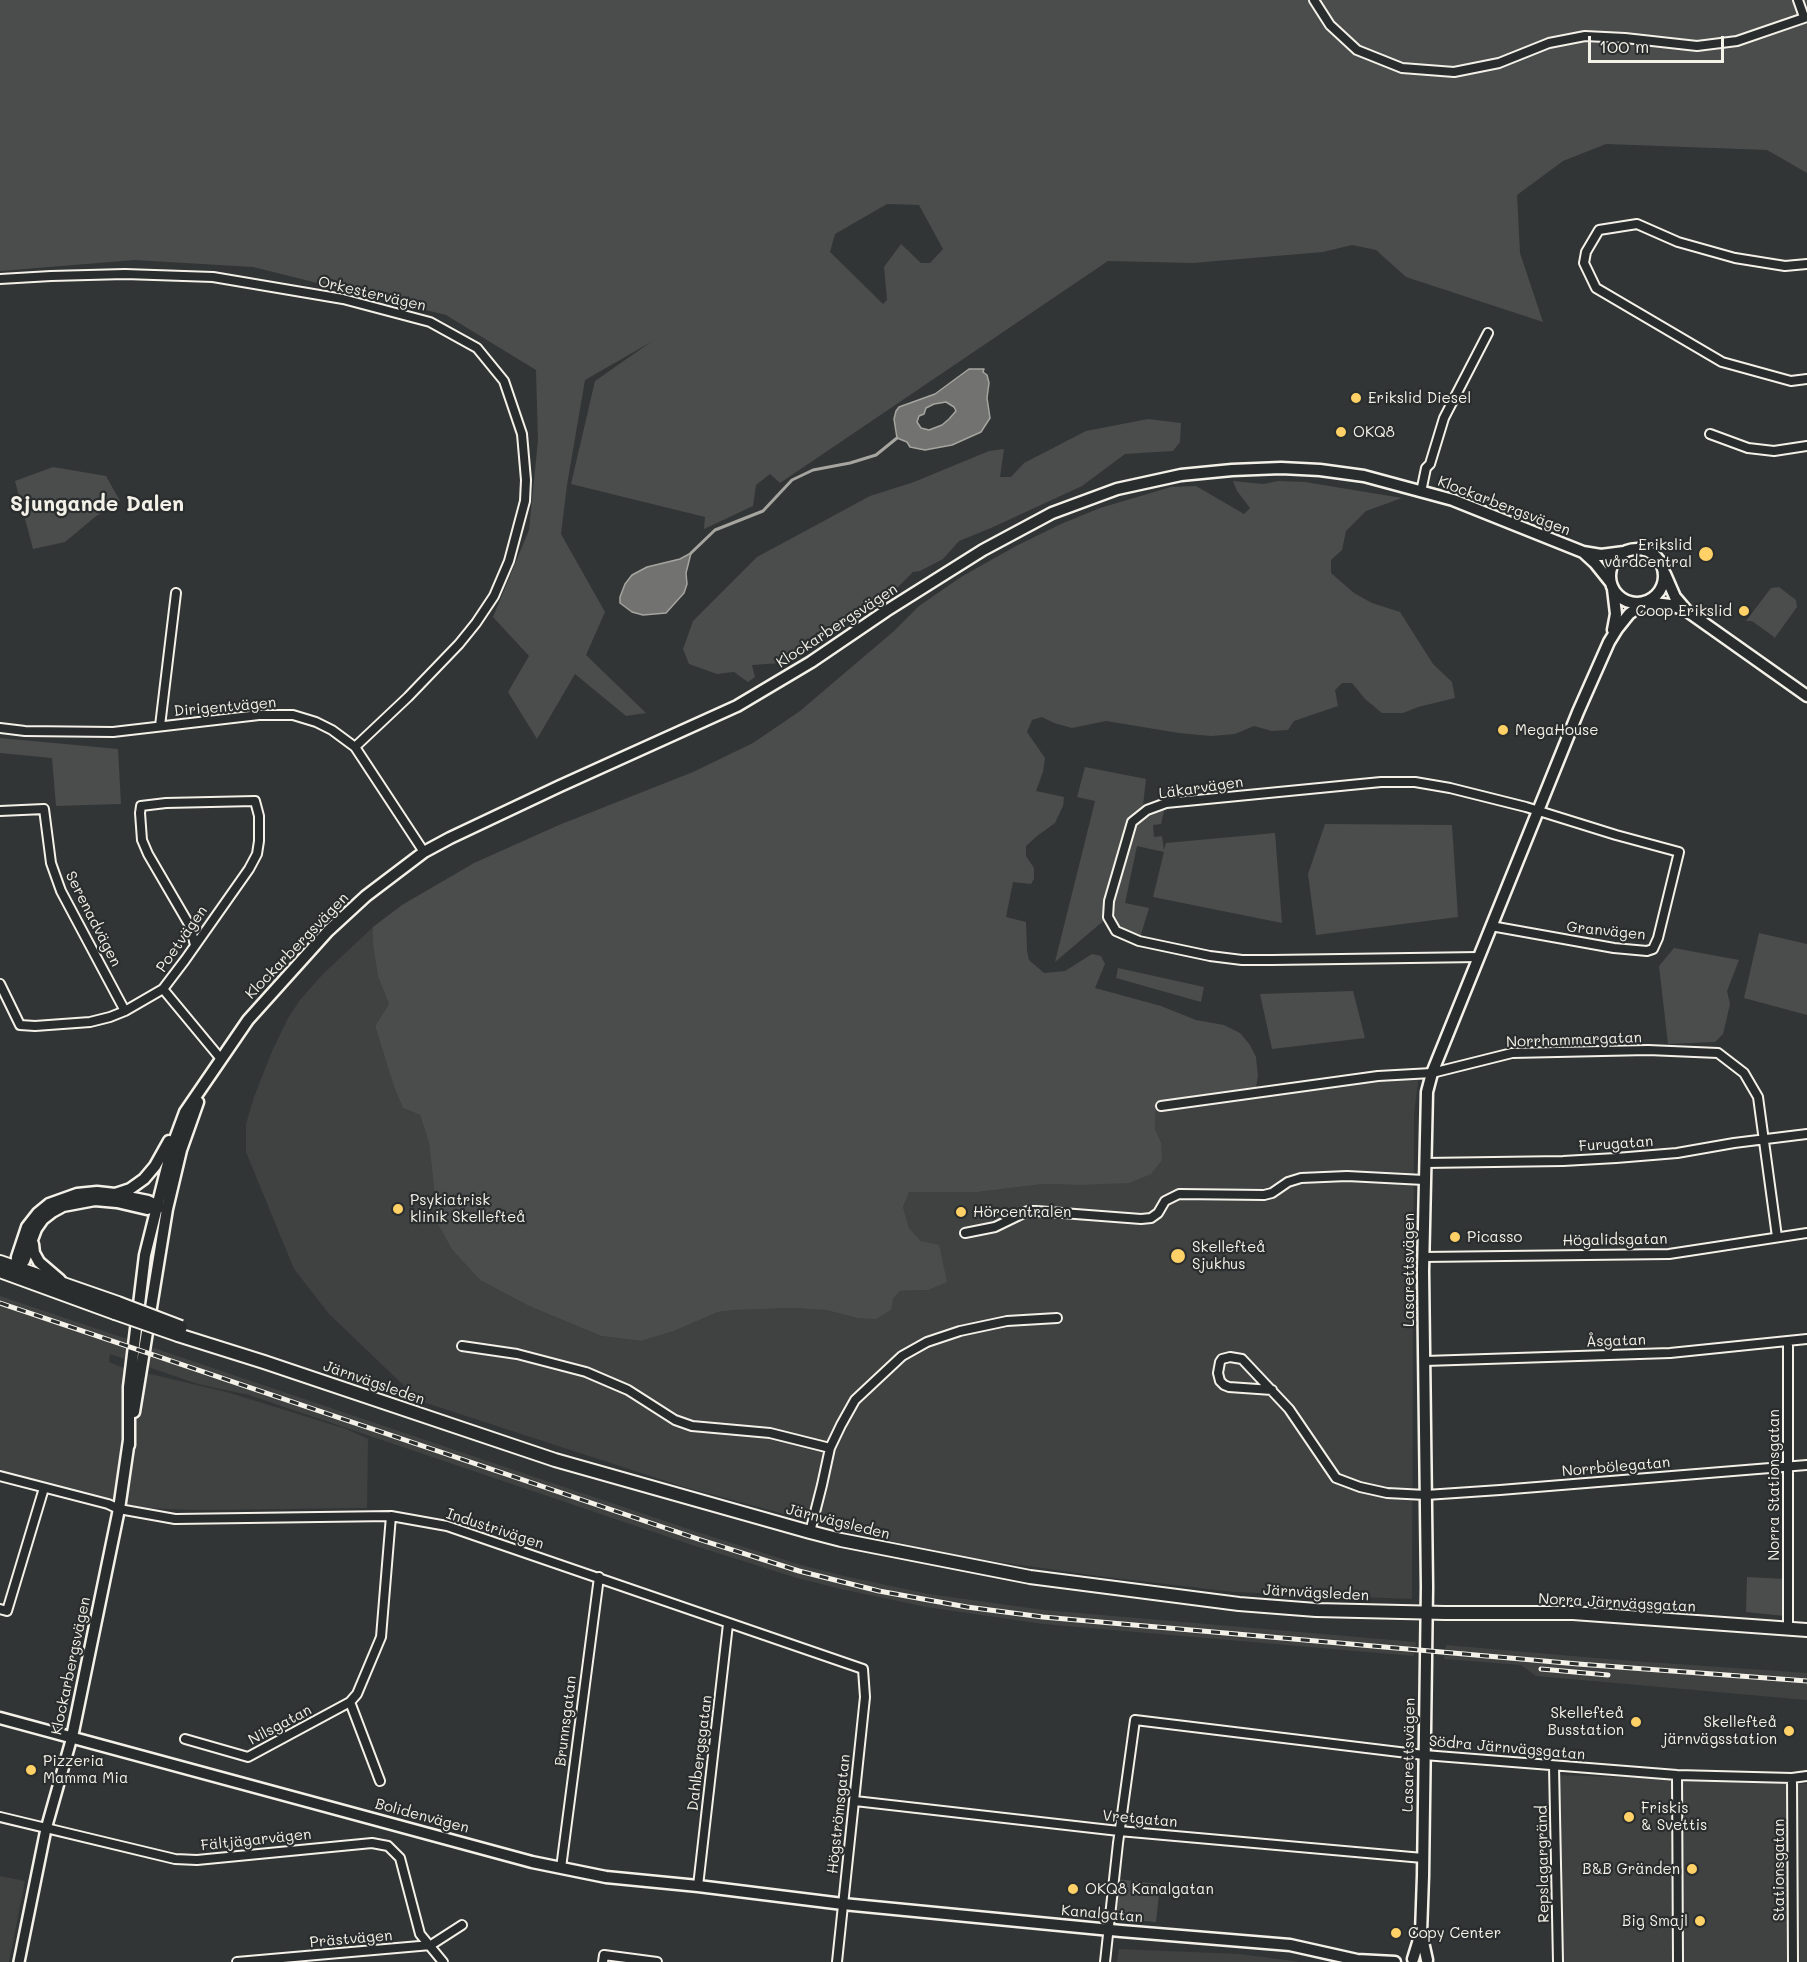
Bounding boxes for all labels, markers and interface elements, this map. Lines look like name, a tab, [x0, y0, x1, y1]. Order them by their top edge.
scale bar	[1591, 24, 1728, 62]
text: 100 m	[1599, 34, 1649, 58]
street label: Orkestervägen	[316, 273, 428, 315]
place label: Erikslid Diesel	[1368, 389, 1471, 407]
marker: Erikslid Diesel	[1349, 391, 1363, 405]
place label: OKQ8	[1353, 423, 1395, 441]
marker: OKQ8	[1334, 425, 1348, 439]
street label: Klockarbergsvägen	[1435, 472, 1573, 540]
district label: Sjungande Dalen	[10, 492, 184, 518]
place label: Erikslid vårdcentral	[1605, 536, 1692, 571]
marker: Erikslid vårdcentral	[1697, 545, 1715, 563]
street label: Klockarbergsvägen	[773, 580, 901, 672]
place label: Coop Erikslid	[1636, 602, 1732, 620]
marker: Coop Erikslid	[1737, 604, 1751, 618]
street label: Dirigentvägen	[173, 694, 277, 720]
place label: MegaHouse	[1515, 721, 1599, 739]
marker: MegaHouse	[1496, 723, 1510, 737]
street label: Läkarvägen	[1158, 773, 1244, 803]
street label: Serenadvägen	[61, 868, 125, 970]
street label: Klockarbergsvägen	[242, 889, 352, 1003]
street label: Poetvägen	[153, 902, 211, 976]
street label: Granvägen	[1566, 918, 1646, 944]
street label: Norrhammargatan	[1506, 1029, 1642, 1051]
street label: Furugatan	[1578, 1132, 1654, 1156]
place label: Psykiatrisk klinik Skellefteå	[410, 1191, 526, 1226]
marker: Psykiatrisk klinik Skellefteå	[391, 1202, 405, 1216]
place label: Hörcentralen	[973, 1203, 1071, 1221]
marker: Hörcentralen	[954, 1205, 968, 1219]
street label: Lasarettsvägen	[1400, 1213, 1418, 1327]
place label: Picasso	[1467, 1228, 1522, 1246]
marker: Picasso	[1448, 1230, 1462, 1244]
street label: Högalidsgatan	[1562, 1230, 1668, 1250]
place label: Skellefteå Sjukhus	[1192, 1238, 1266, 1273]
marker: Skellefteå Sjukhus	[1169, 1247, 1187, 1265]
street label: Åsgatan	[1586, 1331, 1646, 1351]
street label: Järnvägsleden	[321, 1357, 427, 1409]
street label: Norra Stationsgatan	[1765, 1409, 1783, 1561]
street label: Norrbölegatan	[1561, 1453, 1671, 1481]
street label: Järnvägsleden	[784, 1500, 892, 1544]
street label: Industrivägen	[444, 1505, 546, 1553]
street label: Järnvägsleden	[1262, 1581, 1370, 1605]
street label: Norra Järnvägsgatan	[1538, 1590, 1696, 1616]
street label: Klockarbergsvägen	[48, 1595, 94, 1737]
street label: Brunnsgatan	[552, 1675, 580, 1767]
street label: Dahlbergsgatan	[684, 1694, 716, 1812]
street label: Lasarettsvägen	[1399, 1698, 1419, 1812]
street label: Nilsgatan	[245, 1701, 315, 1749]
place label: Skellefteå Busstation	[1548, 1704, 1624, 1739]
place label: Skellefteå järnvägsstation	[1662, 1713, 1777, 1748]
marker: Skellefteå Busstation	[1629, 1715, 1643, 1729]
marker: Skellefteå järnvägsstation	[1782, 1724, 1796, 1738]
street label: Södra Järnvägsgatan	[1428, 1732, 1586, 1764]
place label: Pizzeria Mamma Mia	[43, 1752, 128, 1787]
street label: Högströmsgatan	[824, 1753, 854, 1875]
marker: Pizzeria Mamma Mia	[24, 1763, 38, 1777]
street label: Bolidenvägen	[373, 1795, 471, 1837]
place label: Friskis & Svettis	[1641, 1799, 1707, 1834]
street label: Repslagargränd	[1533, 1805, 1553, 1923]
street label: Vretgatan	[1102, 1807, 1178, 1831]
marker: Friskis & Svettis	[1622, 1810, 1636, 1824]
street label: Stationsgatan	[1770, 1819, 1788, 1921]
street label: Fältjägarvägen	[200, 1825, 312, 1855]
place label: B&B Gränden	[1582, 1860, 1680, 1878]
marker: B&B Gränden	[1685, 1862, 1699, 1876]
place label: OKQ8 Kanalgatan	[1085, 1880, 1214, 1898]
marker: OKQ8 Kanalgatan	[1066, 1882, 1080, 1896]
street label: Kanalgatan	[1060, 1901, 1144, 1927]
place label: Big Smajl	[1622, 1912, 1688, 1930]
marker: Big Smajl	[1693, 1914, 1707, 1928]
place label: Copy Center	[1408, 1924, 1501, 1942]
street label: Prästvägen	[309, 1926, 393, 1952]
marker: Copy Center	[1389, 1926, 1403, 1940]

